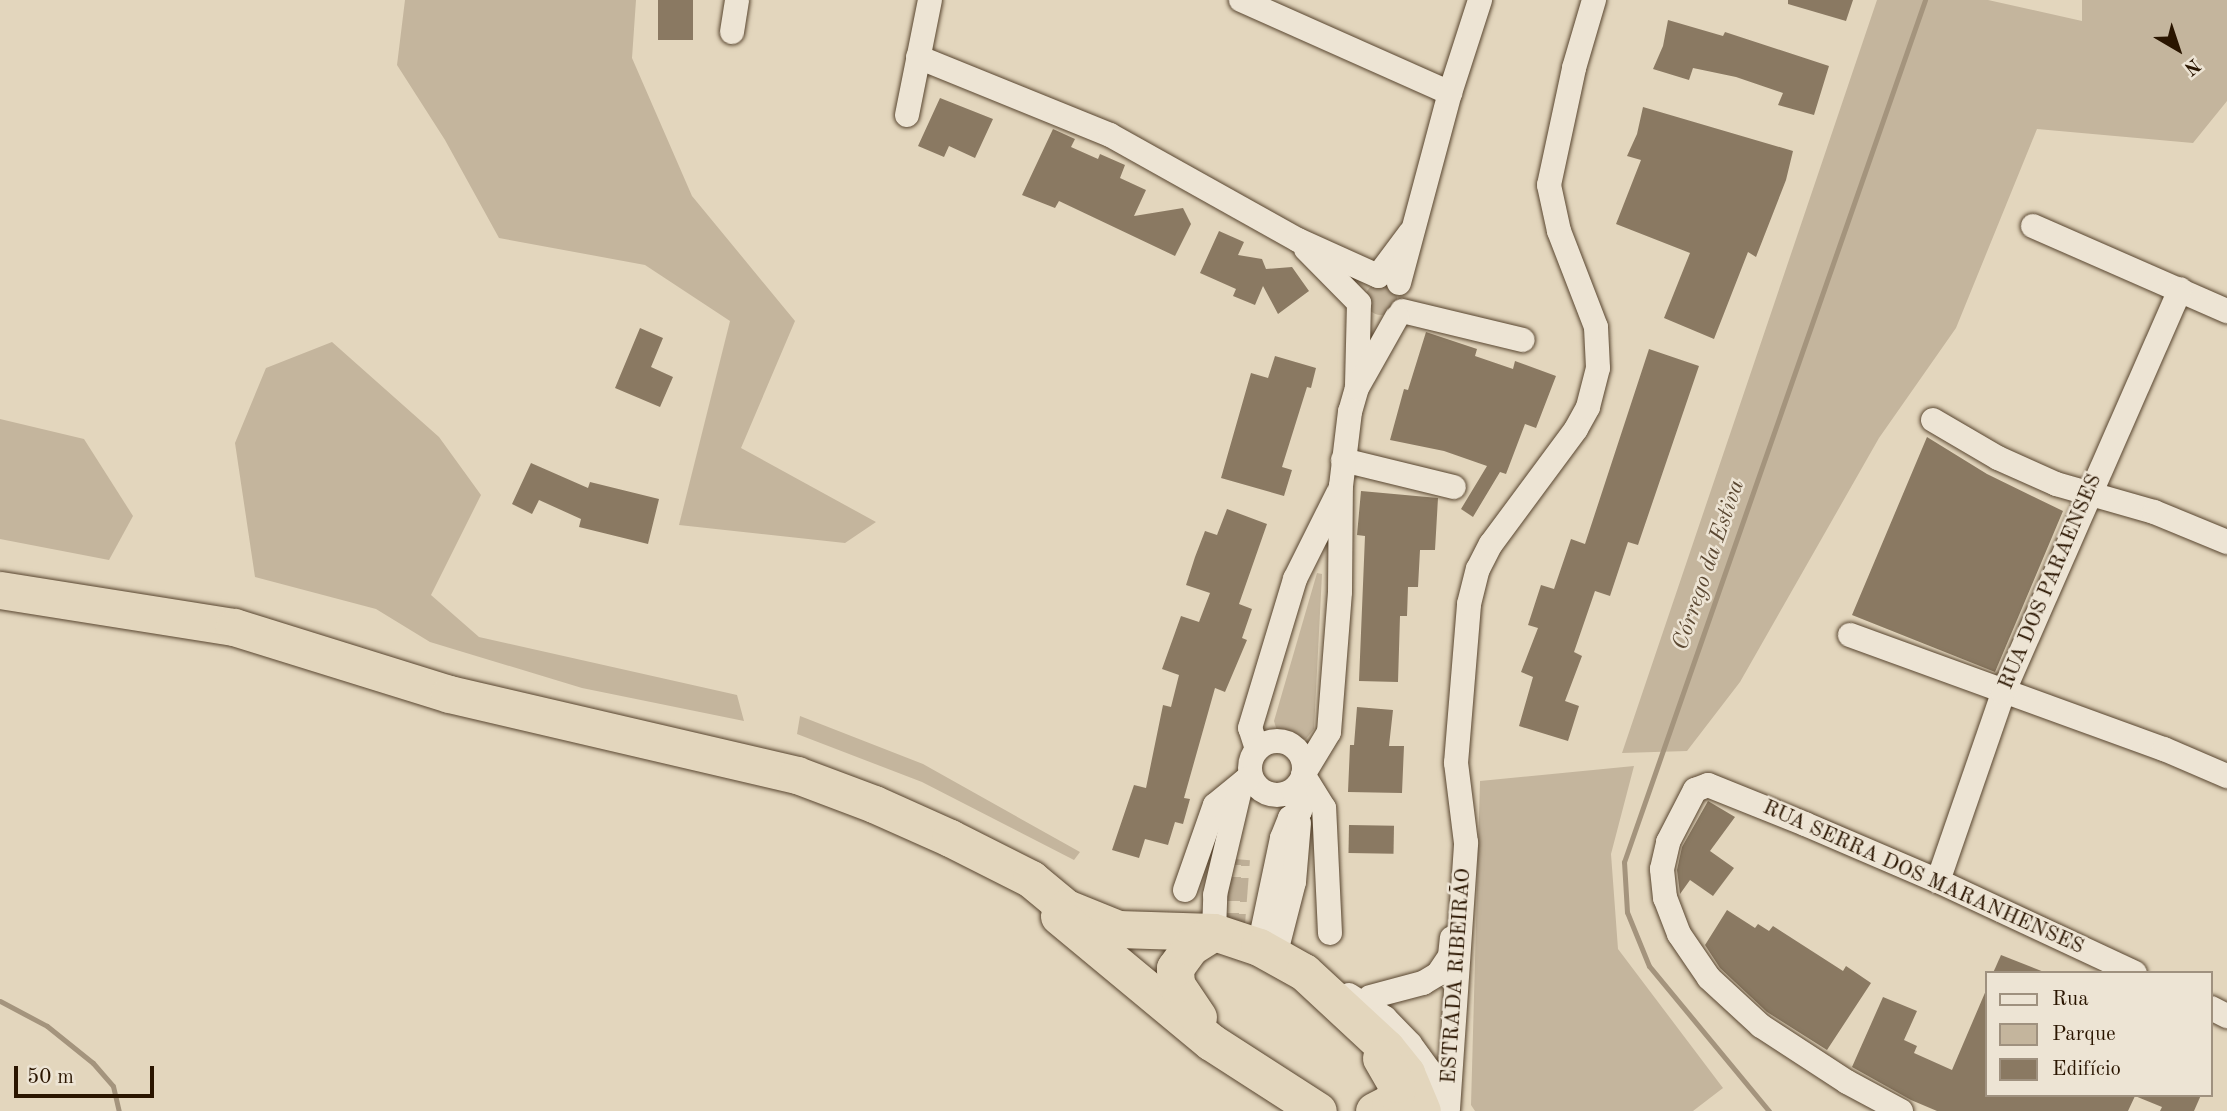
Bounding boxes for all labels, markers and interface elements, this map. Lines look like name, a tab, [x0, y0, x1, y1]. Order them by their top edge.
north arrow	[2143, 14, 2213, 84]
text: N	[2180, 54, 2203, 78]
street label: RUA DOS PARAENSES	[1994, 470, 2108, 694]
water label: Córrego da Estiva	[1667, 476, 1751, 654]
street label: RUA SERRA DOS MARANHENSES	[1759, 796, 2087, 960]
street label: ESTRADA RIBEIRÃO	[1437, 867, 1477, 1085]
legend	[1986, 971, 2213, 1097]
text: Rua	[2052, 989, 2089, 1010]
text: Parque	[2052, 1024, 2116, 1045]
scale bar	[18, 1052, 158, 1096]
text: Edifício	[2052, 1059, 2121, 1080]
text: 50 m	[27, 1067, 74, 1088]

